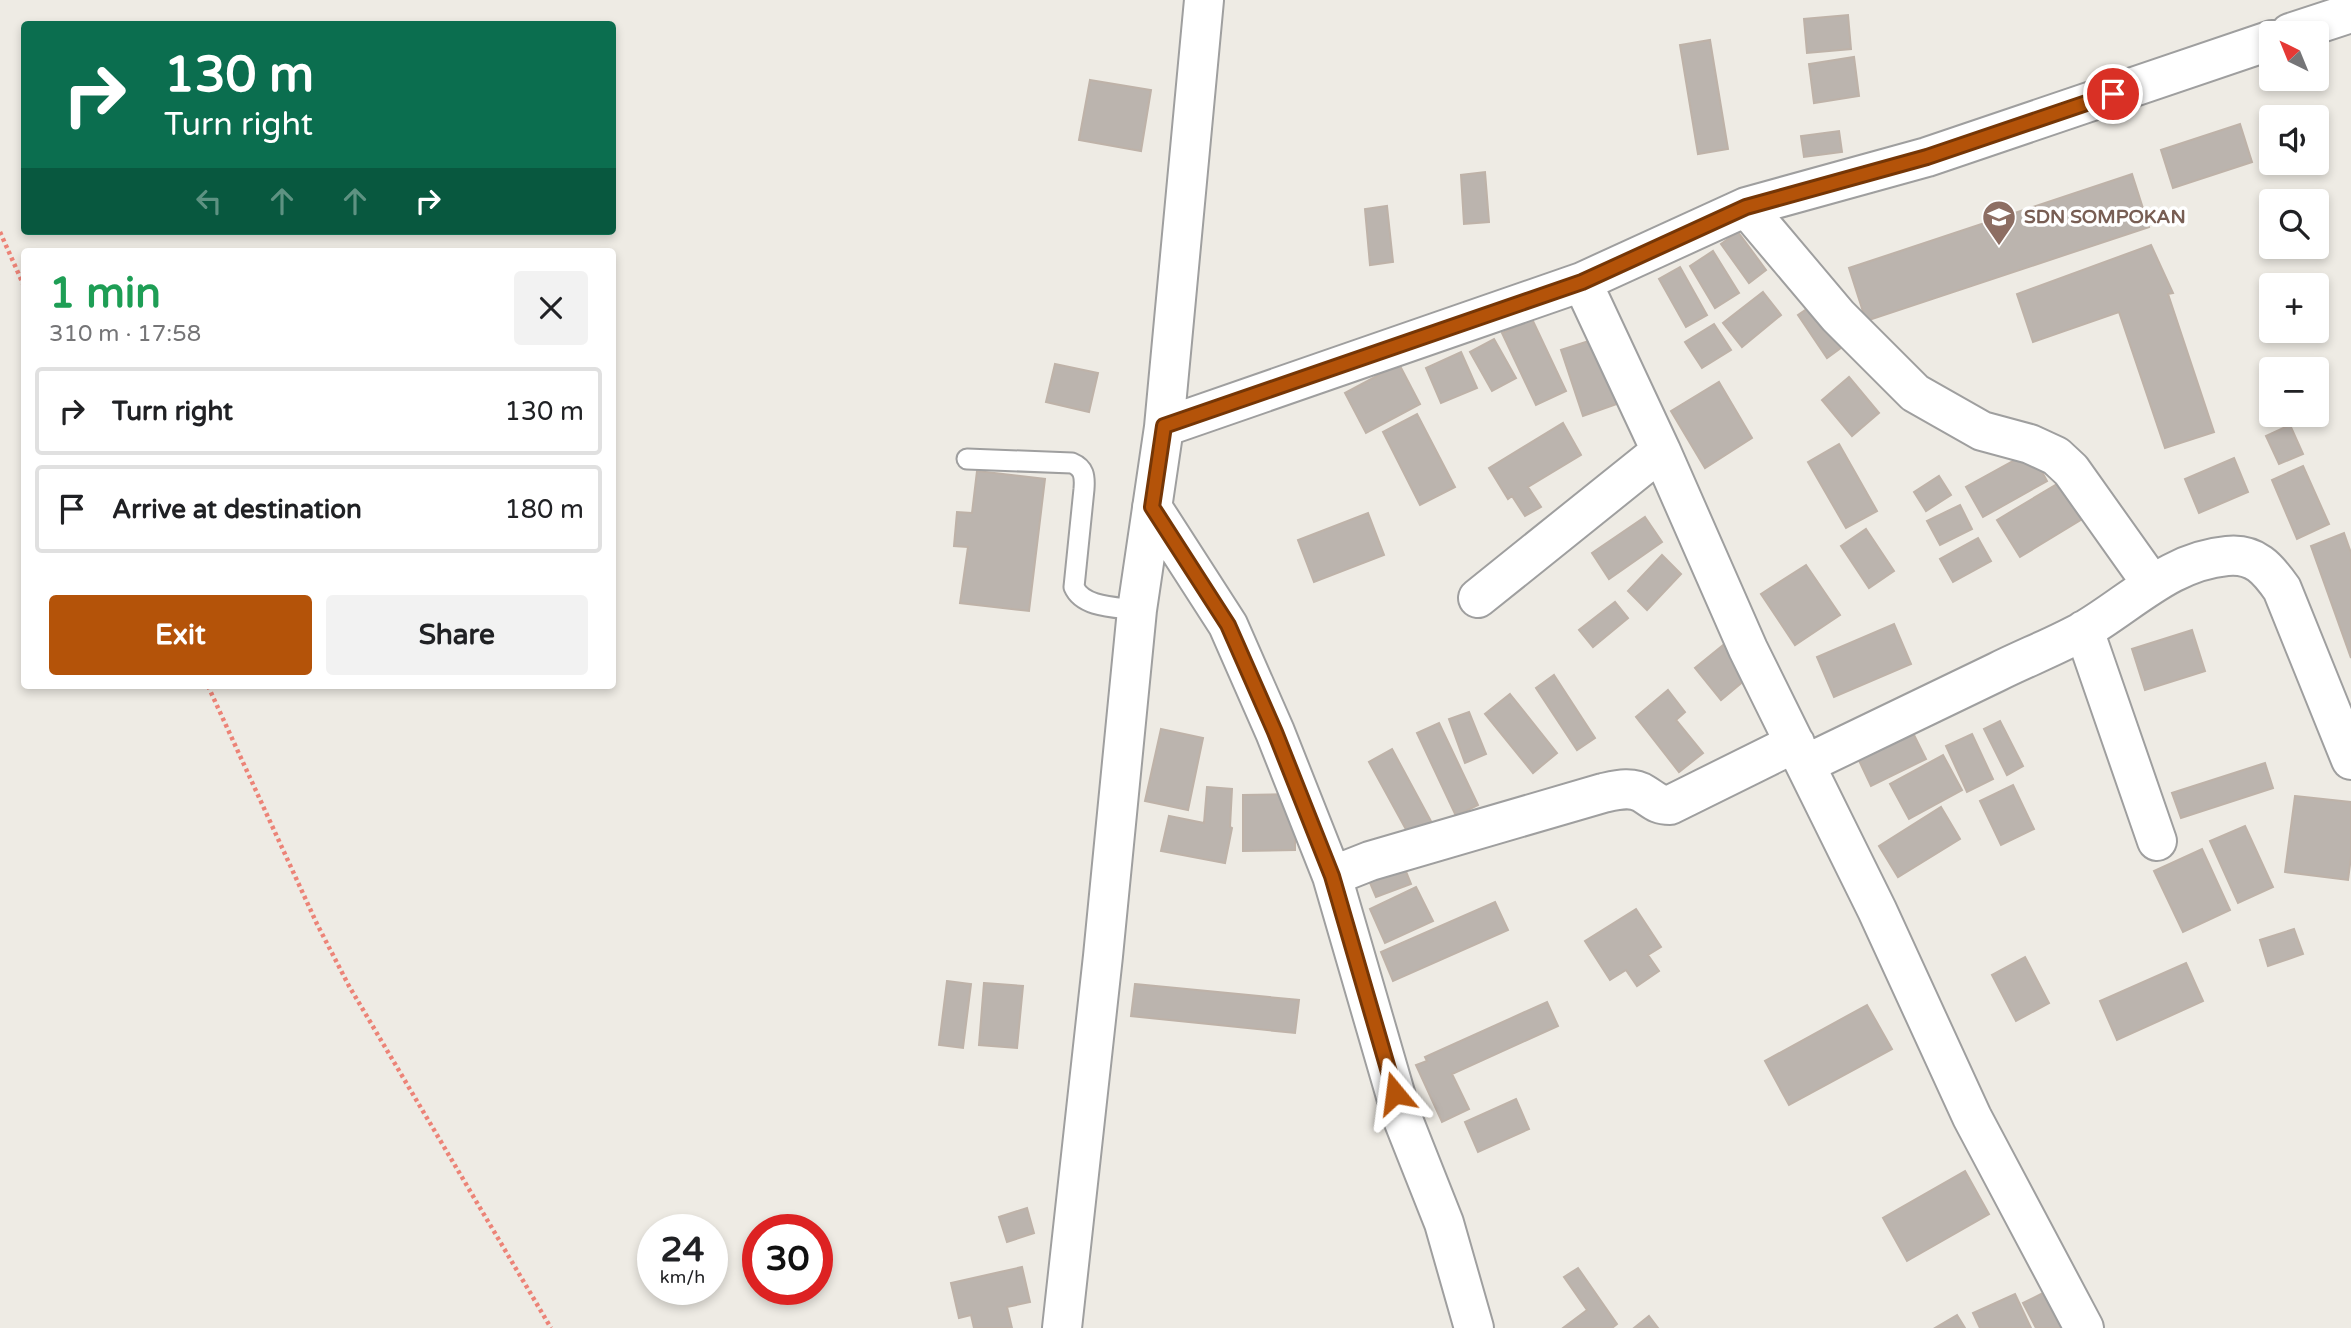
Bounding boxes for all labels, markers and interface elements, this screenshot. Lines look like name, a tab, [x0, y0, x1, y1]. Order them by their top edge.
north arrow	[2259, 21, 2329, 91]
map controls	[2259, 21, 2329, 427]
text: 130 m	[164, 46, 314, 105]
icon: right	[49, 49, 140, 140]
pin	[2083, 64, 2143, 124]
icon: arrive	[2094, 75, 2132, 113]
button: sound	[2259, 105, 2329, 175]
text: Turn right	[164, 106, 313, 144]
icon: left	[190, 182, 228, 220]
icon: ahead	[263, 182, 301, 220]
icon: ahead	[336, 182, 374, 220]
icon: right	[409, 182, 447, 220]
button: search	[2259, 189, 2329, 259]
school or university icon: SDN SOMPOKAN	[1980, 198, 2018, 247]
place label: SDN SOMPOKAN	[2024, 206, 2186, 228]
text: 1 min	[49, 268, 161, 319]
button: close	[514, 271, 588, 345]
button: +	[2259, 273, 2329, 343]
text: 310 m · 17:58	[49, 320, 201, 348]
button: −	[2259, 357, 2329, 427]
icon: right	[53, 392, 91, 430]
text: Turn right	[112, 396, 233, 427]
text: 130 m	[504, 396, 584, 427]
icon: arrive	[53, 490, 91, 528]
text: Arrive at destination	[112, 494, 362, 525]
text: 180 m	[504, 494, 584, 525]
button: Exit	[49, 595, 312, 675]
button: Share	[326, 595, 588, 675]
position arrow	[1358, 1056, 1432, 1130]
speed limit sign: 30	[742, 1214, 833, 1305]
text: 24	[661, 1229, 704, 1271]
text: km/h	[660, 1266, 705, 1288]

